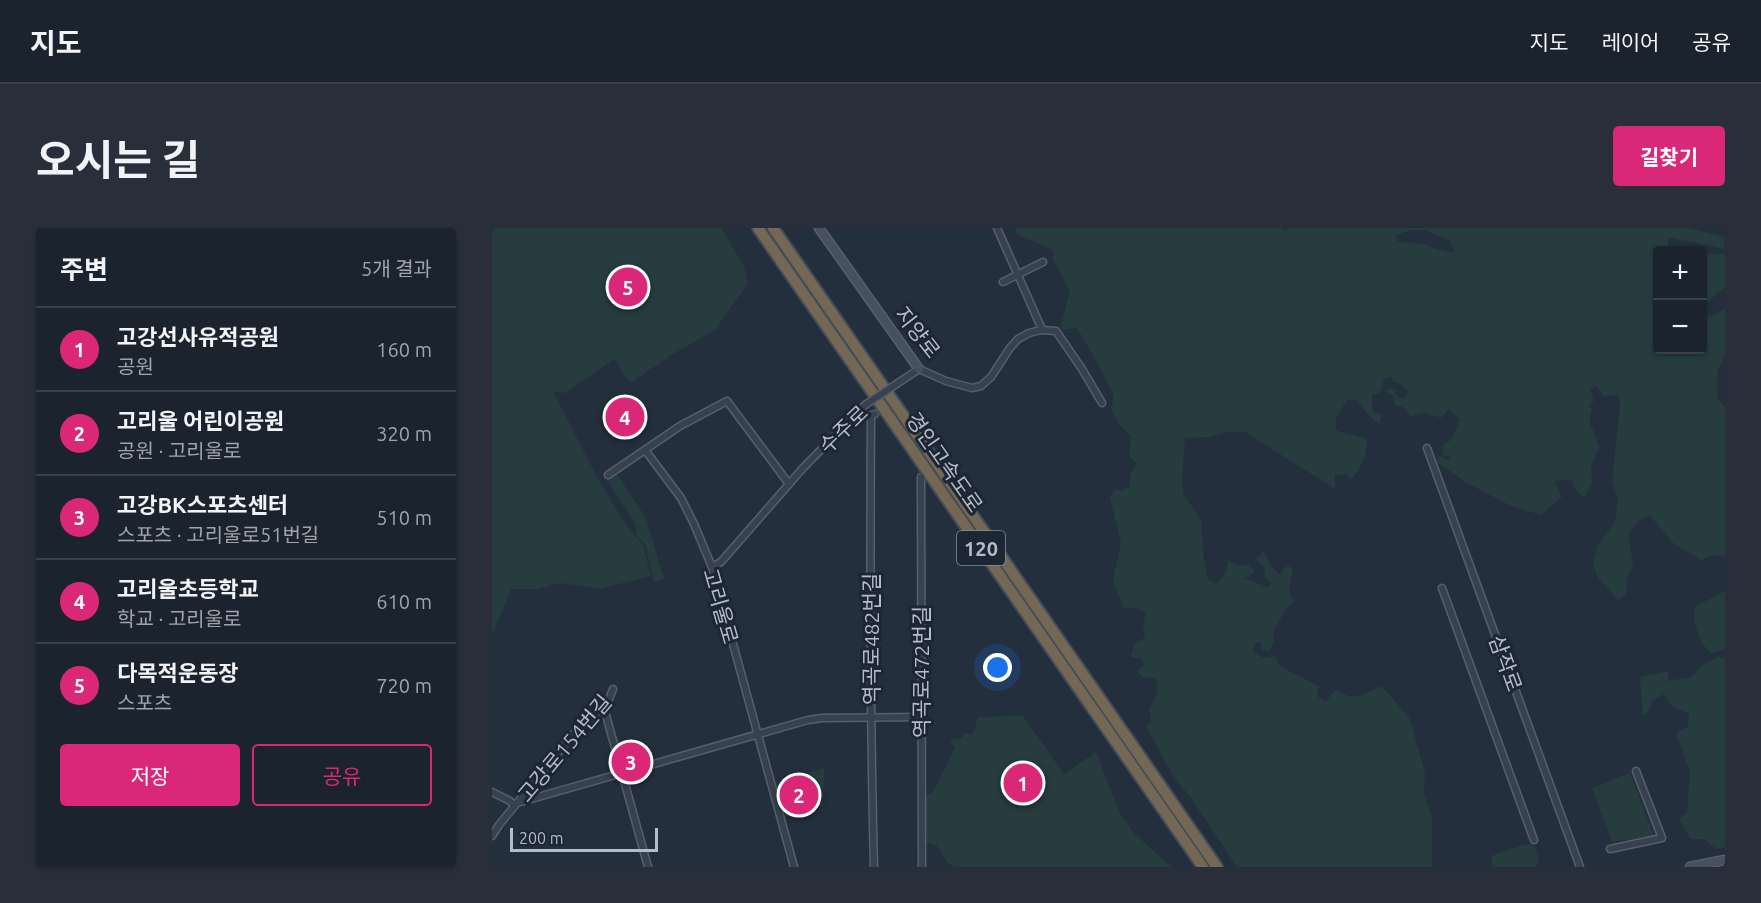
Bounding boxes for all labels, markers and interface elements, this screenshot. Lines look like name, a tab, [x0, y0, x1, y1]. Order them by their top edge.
text: 지도	[30, 27, 82, 58]
text: 지도	[1530, 30, 1568, 54]
text: 레이어	[1601, 30, 1659, 54]
text: 공유	[1692, 30, 1731, 54]
button: 길찾기	[1613, 126, 1725, 186]
text: 오시는 길	[36, 136, 201, 183]
map controls	[1653, 246, 1707, 354]
button: +	[1653, 246, 1707, 300]
text: 주변	[60, 255, 108, 284]
text: 5개 결과	[361, 257, 432, 280]
pin: 5	[608, 264, 648, 310]
button: −	[1653, 300, 1707, 354]
street label: 지양로	[891, 302, 945, 362]
text: 고강선사유적공원	[117, 324, 279, 349]
text: 1	[74, 338, 85, 361]
text: 160 m	[376, 338, 432, 361]
text: 공원	[117, 355, 154, 378]
pin: 4	[606, 394, 644, 440]
street label: 수주로	[814, 400, 872, 458]
text: 고리울 어린이공원	[117, 408, 284, 433]
street label: 경인고속도로	[902, 408, 988, 516]
text: 2	[74, 422, 85, 445]
text: 320 m	[376, 422, 432, 445]
text: 공원 · 고리울로	[117, 439, 241, 462]
text: 고강BK스포츠센터	[117, 492, 288, 517]
text: 3	[74, 506, 85, 529]
text: 510 m	[376, 506, 432, 529]
text: 스포츠 · 고리울로51번길	[117, 523, 319, 546]
road number: 120	[957, 531, 1005, 565]
street label: 고리울로	[699, 566, 743, 646]
street label: 역곡로482번길	[859, 573, 883, 705]
text: 고리울초등학교	[117, 576, 259, 601]
text: 4	[74, 590, 85, 613]
text: 610 m	[376, 590, 432, 613]
street label: 역곡로472번길	[909, 606, 933, 738]
text: 학교 · 고리울로	[117, 607, 241, 630]
street label: 삼작로	[1485, 632, 1527, 694]
your location	[983, 653, 1012, 682]
text: 다목적운동장	[117, 660, 238, 685]
text: 5	[74, 674, 85, 697]
text: 720 m	[376, 674, 432, 697]
street label: 고강로154번길	[512, 690, 616, 806]
text: 스포츠	[117, 691, 172, 714]
pin: 3	[612, 740, 650, 784]
button: 저장	[60, 744, 240, 806]
button: 공유	[252, 744, 432, 806]
pin: 1	[1004, 760, 1042, 806]
pin: 2	[780, 772, 818, 818]
scale bar	[510, 825, 658, 852]
text: 200 m	[519, 829, 564, 847]

